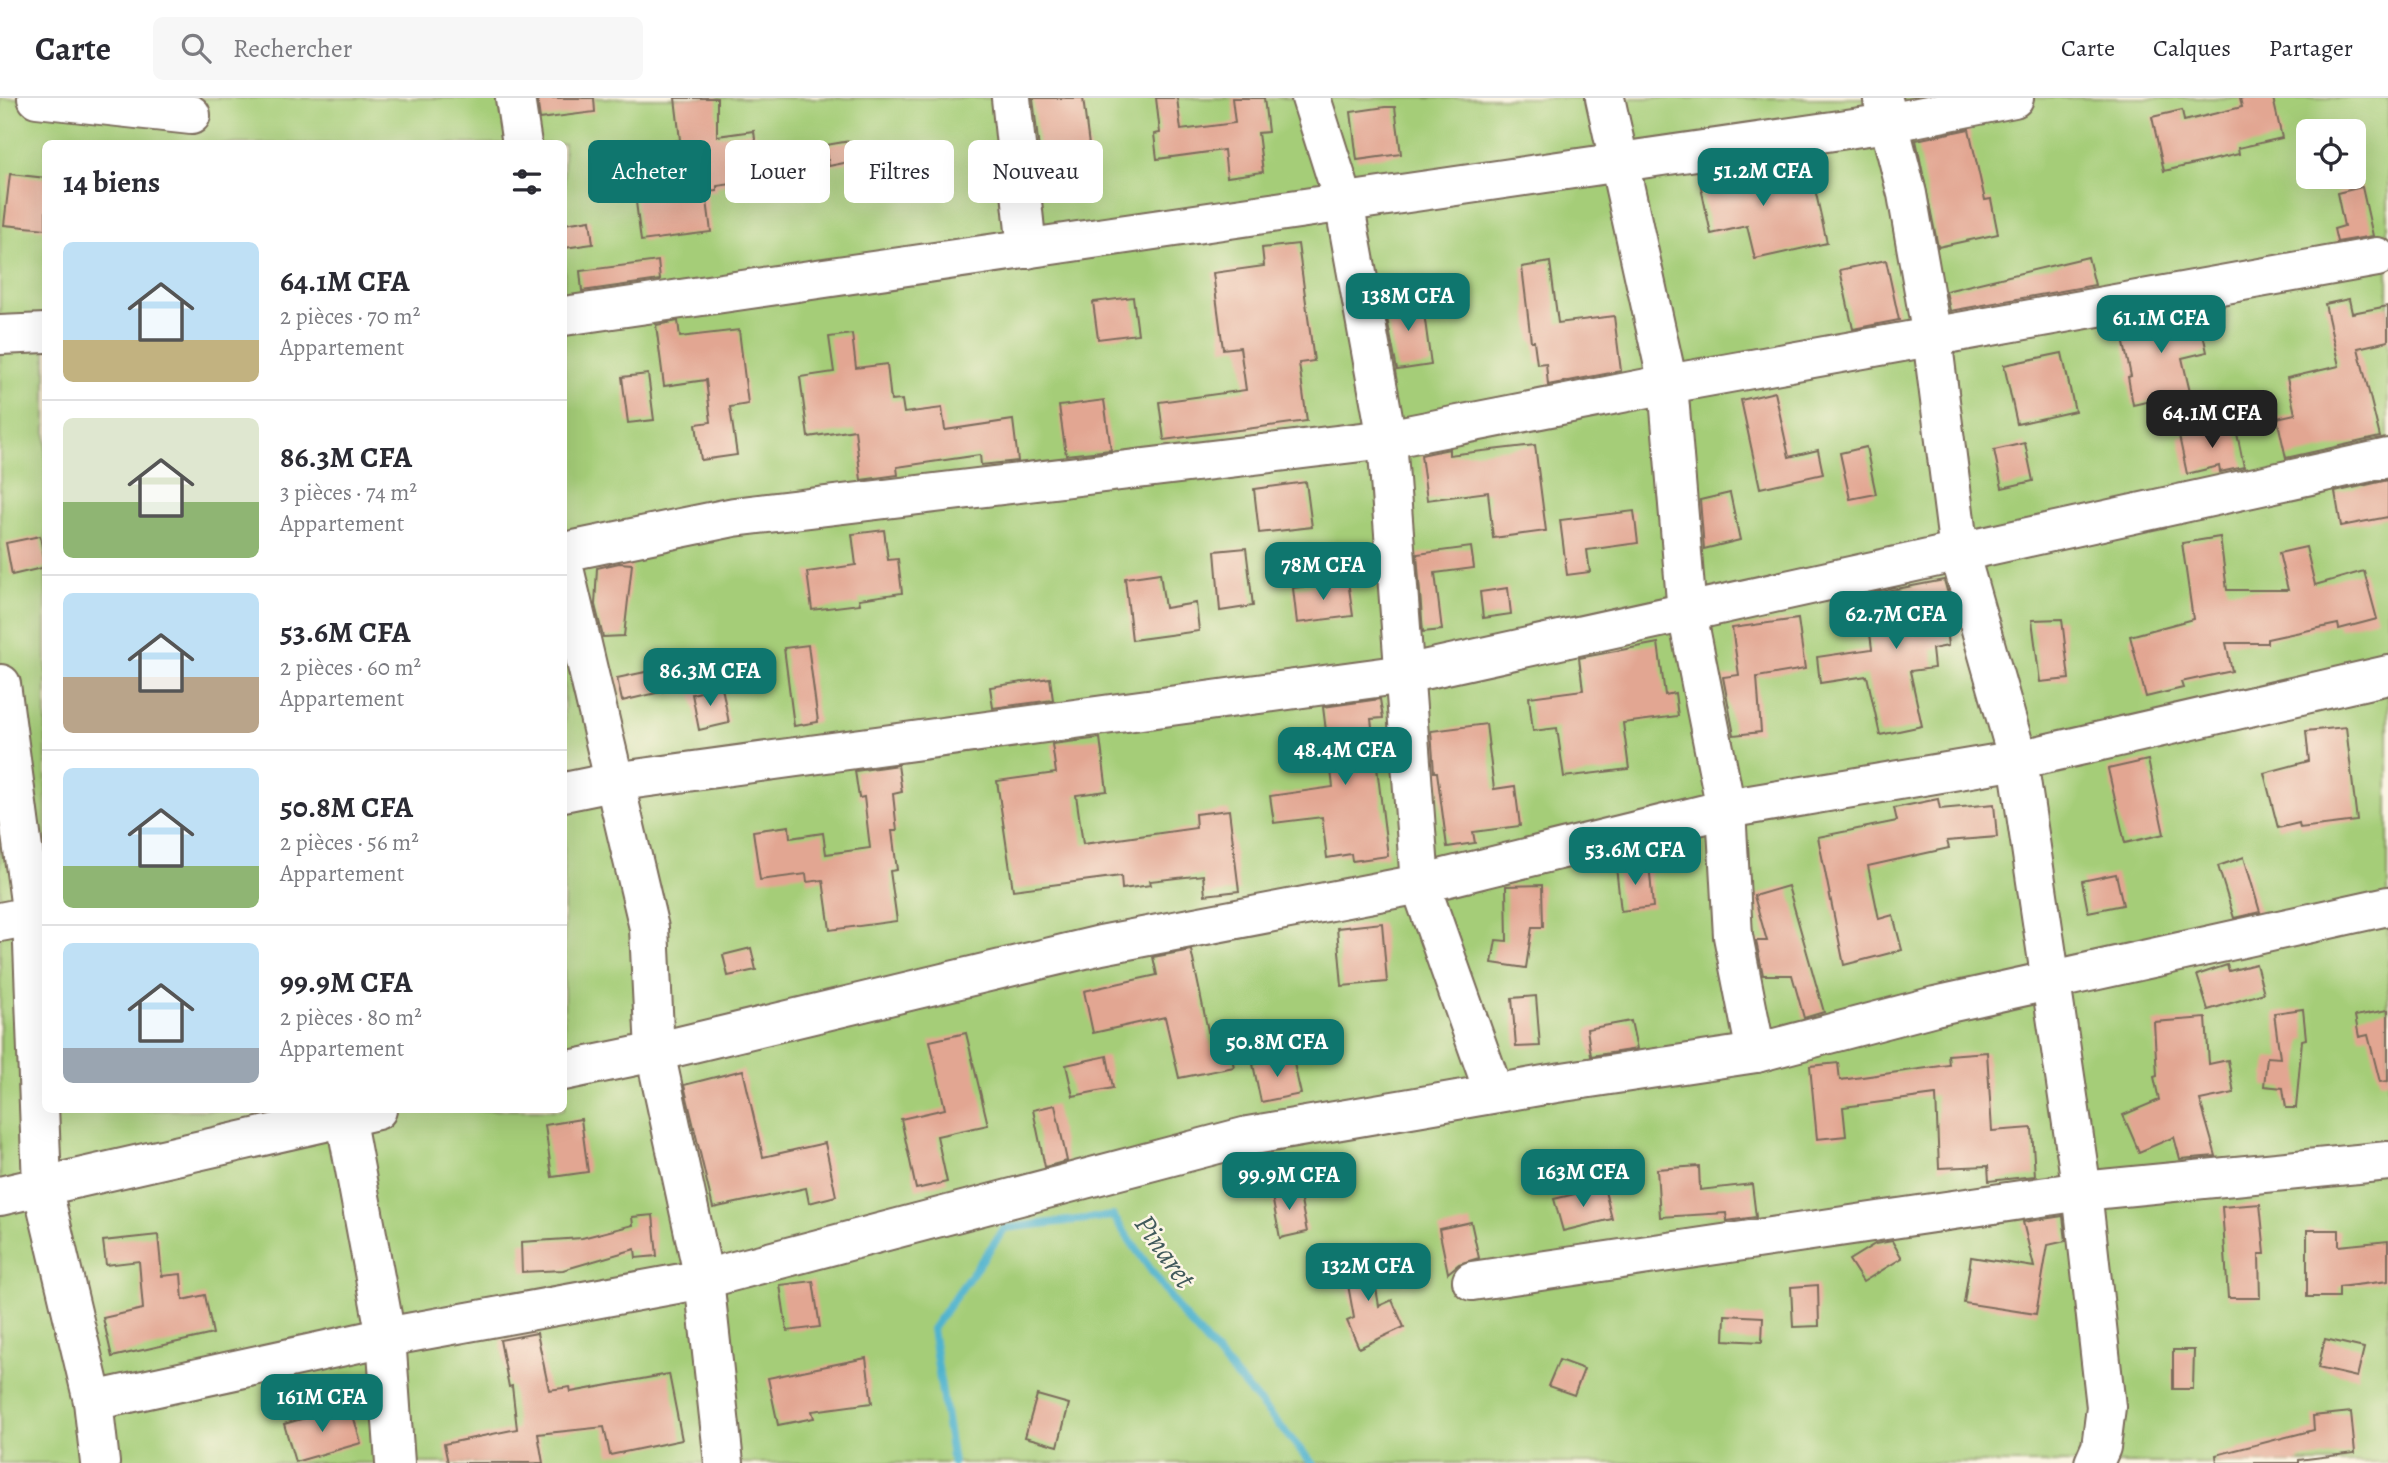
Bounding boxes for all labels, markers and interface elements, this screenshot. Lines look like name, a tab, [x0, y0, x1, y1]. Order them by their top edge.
search box	[153, 17, 643, 80]
text: Carte	[35, 26, 111, 71]
icon: search	[177, 29, 215, 67]
text: Rechercher	[233, 31, 353, 66]
text: Carte	[2061, 32, 2115, 64]
text: Calques	[2153, 32, 2231, 64]
text: Partager	[2269, 32, 2353, 64]
map controls	[2296, 119, 2366, 189]
button: locate	[2296, 119, 2366, 189]
chip: Acheter	[588, 140, 711, 203]
chip: Louer	[725, 140, 830, 203]
chip: Filtres	[844, 140, 954, 203]
chip: Nouveau	[968, 140, 1103, 203]
pin: 51.2M CFA	[1683, 148, 1843, 208]
text: 51.2M CFA	[1714, 155, 1812, 186]
text: 14 biens	[63, 162, 160, 202]
icon: filters	[508, 163, 546, 201]
text: 64.1M CFA	[280, 261, 410, 301]
icon: home	[119, 270, 203, 354]
pin: 138M CFA	[1336, 274, 1480, 333]
text: 138M CFA	[1362, 280, 1454, 311]
pin: 61.1M CFA	[2081, 296, 2241, 355]
text: 2 pièces · 70 m²	[280, 301, 420, 332]
text: 61.1M CFA	[2113, 302, 2209, 333]
text: Appartement	[280, 332, 404, 363]
pin: 64.1M CFA	[2132, 390, 2292, 450]
text: 64.1M CFA	[2162, 397, 2262, 428]
text: 86.3M CFA	[280, 437, 412, 477]
icon: home	[119, 446, 203, 530]
text: 3 pièces · 74 m²	[280, 477, 417, 508]
text: Appartement	[280, 508, 404, 539]
pin: 78M CFA	[1258, 542, 1388, 602]
text: 78M CFA	[1281, 549, 1365, 580]
pin: 62.7M CFA	[1816, 592, 1976, 651]
text: 62.7M CFA	[1845, 598, 1947, 629]
text: 53.6M CFA	[280, 612, 411, 652]
icon: home	[119, 621, 203, 705]
pin: 86.3M CFA	[630, 648, 790, 708]
text: 2 pièces · 60 m²	[280, 652, 421, 683]
text: 86.3M CFA	[659, 655, 761, 686]
text: Appartement	[280, 683, 404, 714]
pin: 48.4M CFA	[1265, 728, 1425, 787]
text: 48.4M CFA	[1294, 734, 1396, 765]
text: 50.8M CFA	[280, 787, 413, 827]
icon: home	[119, 796, 203, 880]
text: 2 pièces · 56 m²	[280, 827, 419, 858]
pin: 53.6M CFA	[1555, 828, 1715, 887]
text: 53.6M CFA	[1585, 834, 1685, 865]
text: Appartement	[280, 858, 404, 889]
text: 99.9M CFA	[280, 962, 412, 1002]
icon: home	[119, 971, 203, 1055]
text: 2 pièces · 80 m²	[280, 1002, 422, 1033]
pin: 50.8M CFA	[1197, 1020, 1357, 1079]
text: 50.8M CFA	[1226, 1026, 1328, 1057]
text: Appartement	[280, 1033, 404, 1064]
pin: 163M CFA	[1511, 1150, 1655, 1209]
pin: 99.9M CFA	[1209, 1152, 1369, 1212]
text: 163M CFA	[1537, 1156, 1629, 1187]
text: 99.9M CFA	[1238, 1159, 1340, 1190]
water label: Pinaret	[1125, 1206, 1206, 1297]
pin: 132M CFA	[1296, 1244, 1440, 1303]
text: 132M CFA	[1322, 1250, 1414, 1281]
pin: 161M CFA	[250, 1374, 394, 1434]
text: 161M CFA	[277, 1381, 367, 1412]

